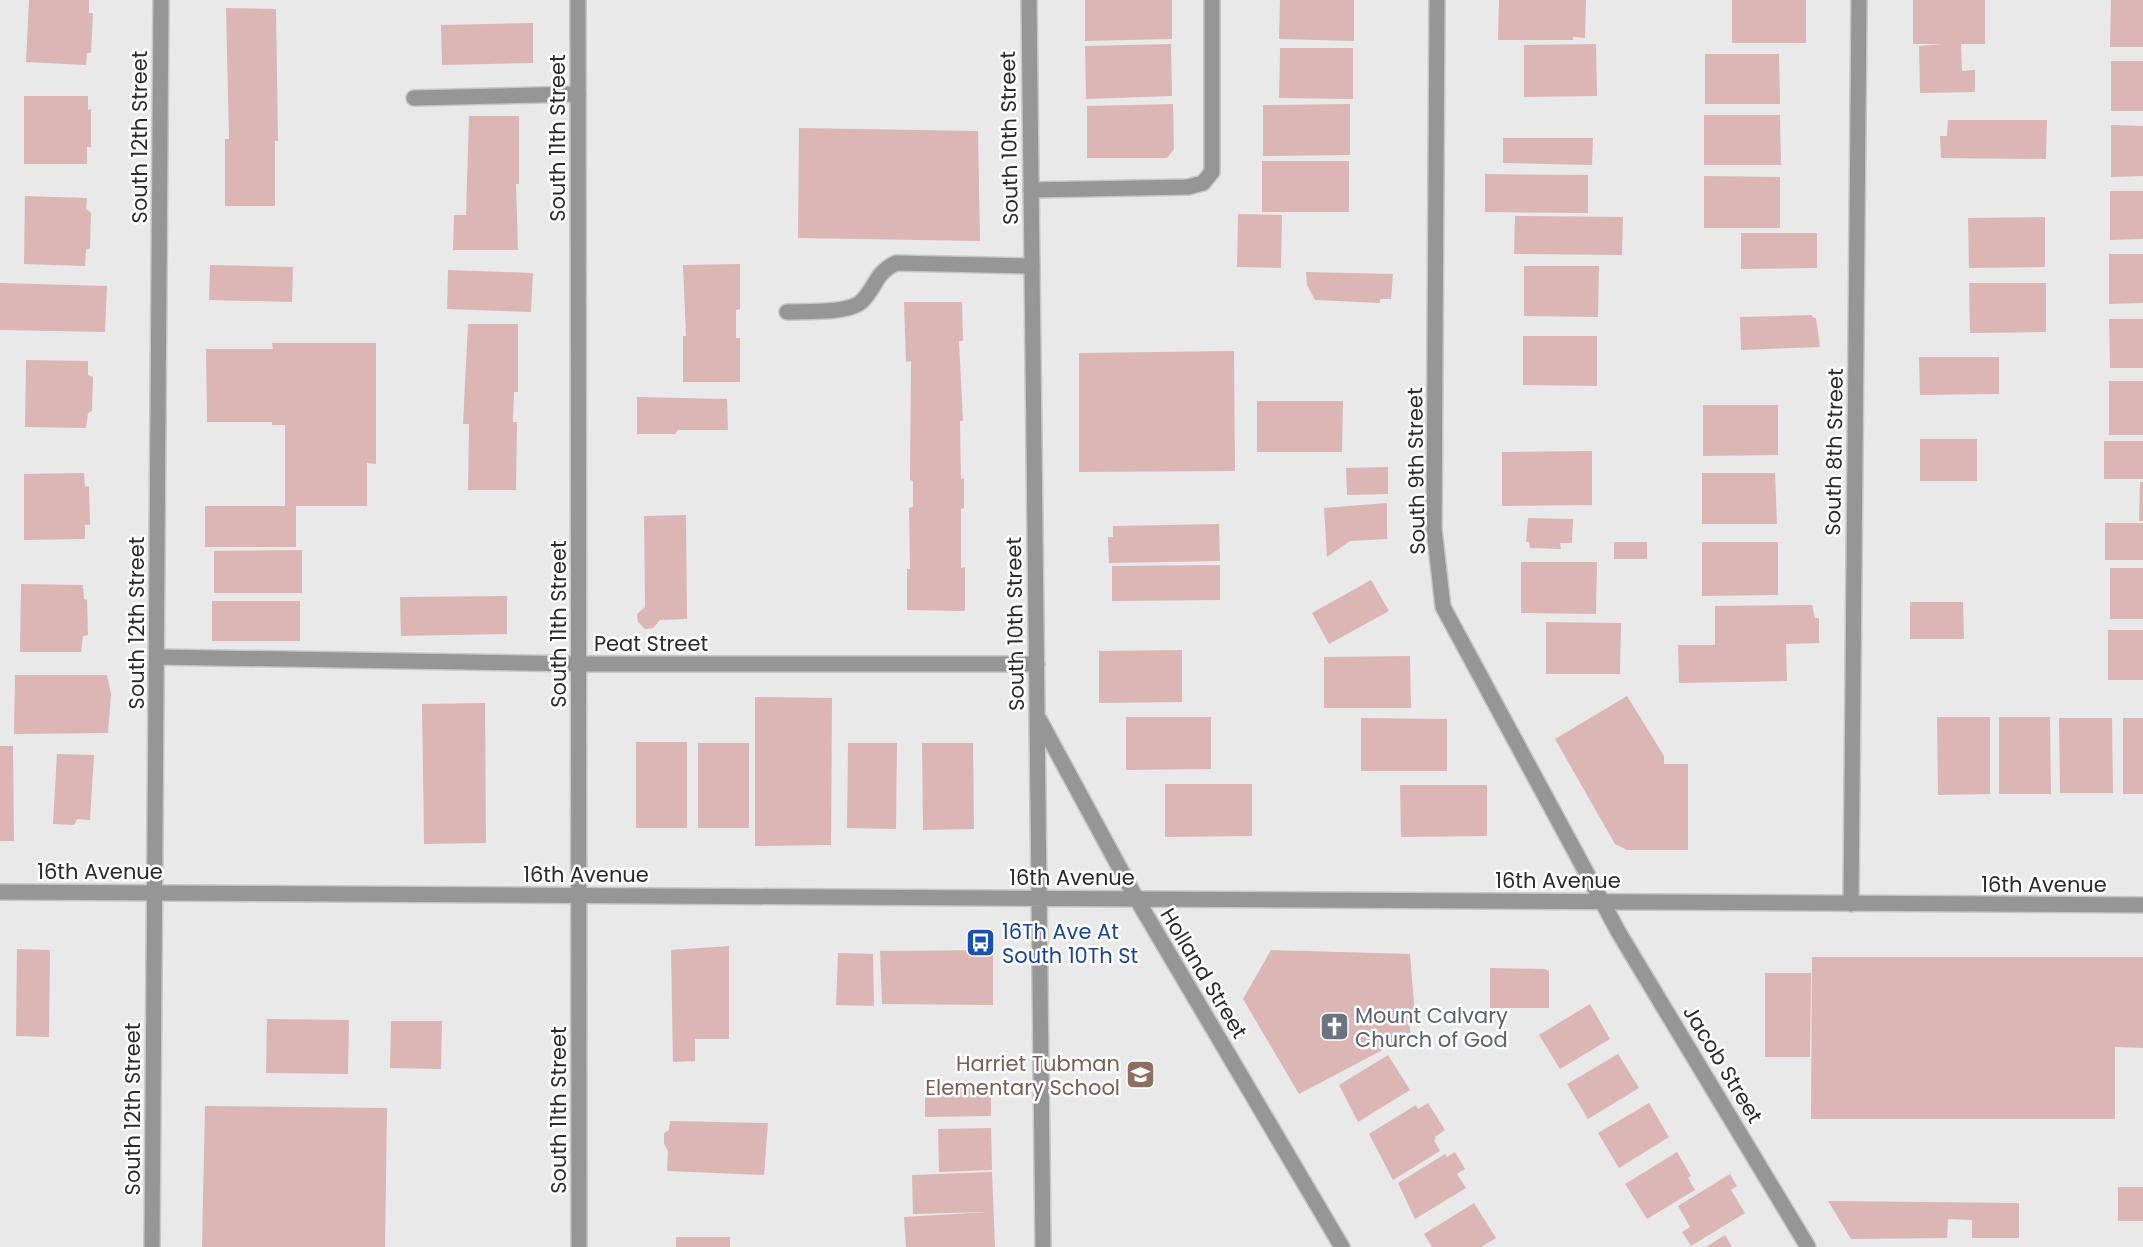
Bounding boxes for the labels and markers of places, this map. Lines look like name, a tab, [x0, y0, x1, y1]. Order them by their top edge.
place label: 16Th Ave At South 10Th St	[1002, 917, 1138, 970]
bus stop icon: 16Th Ave At South 10Th St	[965, 927, 997, 959]
place label: Mount Calvary Church of God	[1355, 1001, 1508, 1054]
church icon: Mount Calvary Church of God	[1318, 1011, 1350, 1043]
place label: Harriet Tubman Elementary School	[925, 1049, 1120, 1102]
school or university icon: Harriet Tubman Elementary School	[1125, 1059, 1157, 1091]

